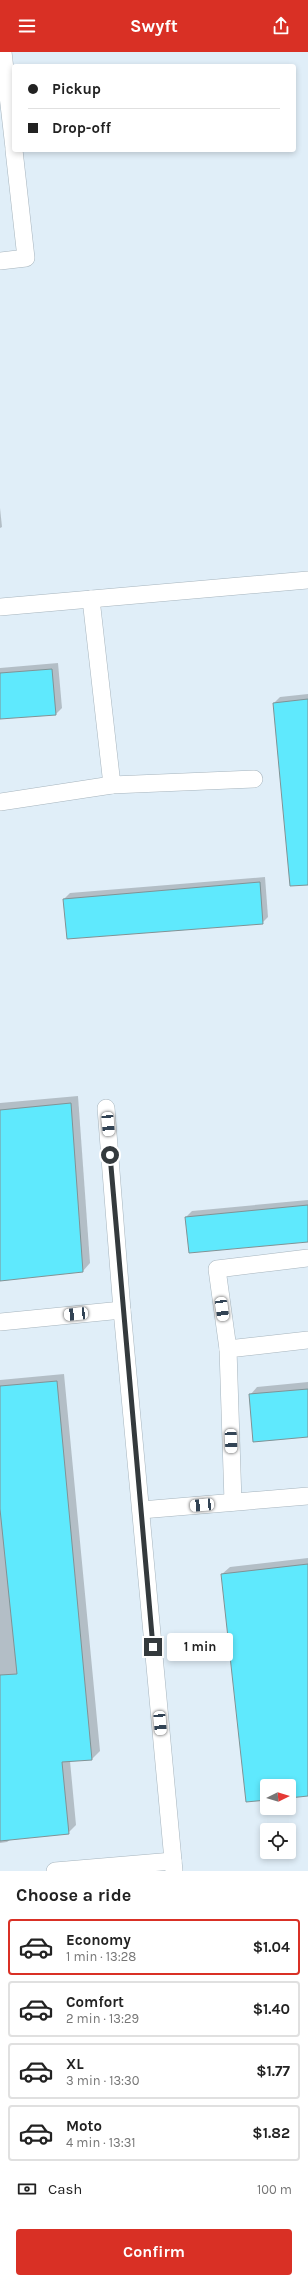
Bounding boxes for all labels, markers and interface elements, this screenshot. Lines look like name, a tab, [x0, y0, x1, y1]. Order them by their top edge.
icon: menu	[16, 15, 38, 37]
text: Swyft	[130, 15, 178, 37]
icon: share	[270, 15, 292, 37]
text: Pickup	[52, 80, 101, 98]
text: Drop-off	[52, 119, 111, 137]
car	[101, 1112, 115, 1136]
route start	[101, 1146, 119, 1164]
car	[214, 1296, 230, 1322]
car	[63, 1307, 89, 1321]
car	[225, 1429, 237, 1453]
car	[190, 1498, 214, 1512]
callout: 1 min	[167, 1633, 233, 1661]
route end	[144, 1638, 162, 1656]
text: 1 min	[184, 1639, 216, 1654]
car	[153, 1711, 167, 1735]
north arrow	[260, 1779, 296, 1815]
map controls	[260, 1779, 296, 1859]
button: locate	[260, 1823, 296, 1859]
text: Choose a ride	[16, 1884, 131, 1906]
icon: car	[18, 1929, 54, 1965]
text: Economy	[66, 1931, 131, 1949]
text: $1.04	[253, 1938, 290, 1956]
text: 1 min · 13:28	[66, 1949, 136, 1964]
icon: car	[18, 1991, 54, 2027]
text: Comfort	[66, 1993, 124, 2011]
text: $1.40	[253, 2000, 290, 2018]
text: 2 min · 13:29	[66, 2011, 139, 2026]
icon: car	[18, 2053, 54, 2089]
text: XL	[66, 2055, 84, 2073]
text: $1.77	[256, 2062, 290, 2080]
text: 3 min · 13:30	[66, 2073, 140, 2088]
icon: car	[18, 2115, 54, 2151]
text: Moto	[66, 2117, 102, 2135]
text: $1.82	[252, 2124, 290, 2142]
text: 4 min · 13:31	[66, 2135, 136, 2150]
icon: cash	[16, 2178, 38, 2200]
text: Cash	[48, 2180, 82, 2198]
text: 100 m	[257, 2182, 292, 2197]
button: Confirm	[16, 2229, 292, 2275]

